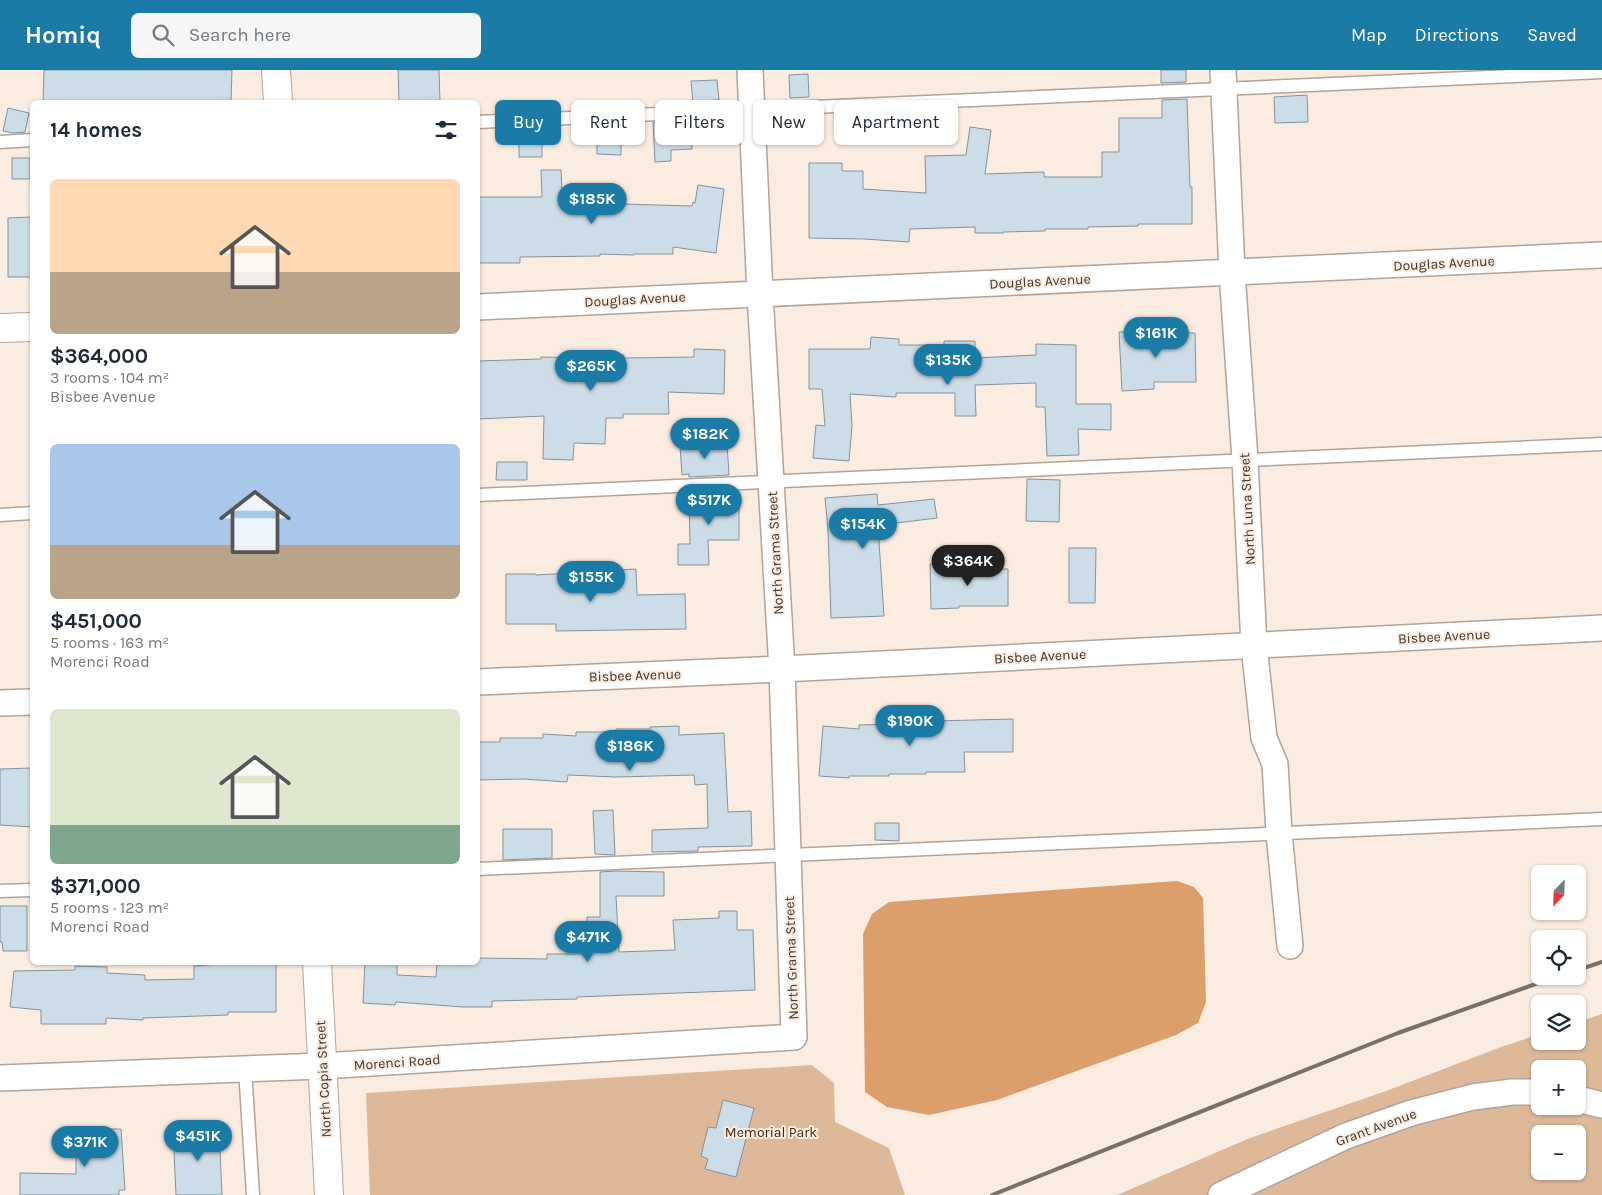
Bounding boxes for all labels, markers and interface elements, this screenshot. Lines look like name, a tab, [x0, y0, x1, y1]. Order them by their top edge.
search box	[131, 13, 481, 58]
text: Homiq	[25, 21, 101, 49]
icon: search	[149, 21, 177, 49]
text: Search here	[189, 24, 291, 46]
text: Map	[1351, 24, 1387, 46]
text: Directions	[1415, 24, 1499, 46]
text: Saved	[1527, 24, 1577, 46]
chip: Buy	[495, 100, 561, 145]
chip: Rent	[571, 100, 645, 145]
chip: Filters	[655, 100, 743, 145]
chip: New	[753, 100, 824, 145]
chip: Apartment	[834, 100, 958, 145]
icon: filters	[432, 116, 460, 144]
text: 14 homes	[50, 118, 142, 142]
pin: $185K	[557, 182, 627, 225]
text: $185K	[569, 189, 615, 208]
icon: home	[210, 212, 300, 302]
street label: Douglas Avenue	[1393, 252, 1495, 275]
street label: Douglas Avenue	[989, 270, 1091, 293]
street label: Douglas Avenue	[584, 288, 686, 311]
pin: $161K	[1121, 316, 1191, 359]
text: $161K	[1135, 323, 1177, 342]
text: $364,000	[50, 344, 148, 368]
pin: $135K	[913, 344, 983, 386]
pin: $265K	[556, 350, 626, 392]
text: $135K	[925, 350, 971, 369]
text: $265K	[566, 356, 616, 375]
text: 3 rooms · 104 m²	[50, 368, 169, 387]
text: Bisbee Avenue	[50, 387, 156, 406]
pin: $182K	[670, 418, 740, 460]
text: $182K	[681, 424, 729, 443]
street label: North Luna Street	[1236, 452, 1259, 565]
icon: home	[210, 477, 300, 567]
pin: $517K	[674, 484, 744, 526]
text: $517K	[687, 490, 731, 509]
street label: North Grama Street	[764, 491, 787, 615]
pin: $154K	[828, 508, 898, 550]
text: $154K	[840, 514, 886, 533]
pin: $364K	[933, 544, 1003, 587]
text: $364K	[943, 551, 993, 570]
pin: $155K	[556, 560, 626, 603]
text: $155K	[568, 567, 614, 586]
text: $451,000	[50, 609, 142, 633]
street label: Bisbee Avenue	[1397, 626, 1491, 647]
text: 5 rooms · 163 m²	[50, 633, 169, 652]
street label: Bisbee Avenue	[993, 646, 1087, 667]
text: Morenci Road	[50, 652, 150, 671]
street label: Bisbee Avenue	[589, 665, 681, 686]
pin: $190K	[875, 704, 945, 747]
text: $190K	[886, 711, 934, 730]
pin: $186K	[595, 730, 665, 772]
text: $186K	[606, 736, 654, 755]
icon: home	[210, 742, 300, 832]
north arrow	[1531, 865, 1586, 920]
map controls	[1531, 865, 1586, 1180]
text: $371,000	[50, 874, 141, 898]
street label: North Grama Street	[781, 896, 802, 1020]
text: 5 rooms · 123 m²	[50, 898, 169, 917]
text: Morenci Road	[50, 917, 150, 936]
pin: $471K	[553, 920, 623, 963]
text: $471K	[566, 927, 610, 946]
button: locate	[1531, 930, 1586, 985]
button: layers	[1531, 995, 1586, 1050]
street label: North Copia Street	[312, 1020, 335, 1138]
street label: Morenci Road	[353, 1051, 441, 1074]
button: +	[1531, 1060, 1586, 1115]
street label: Grant Avenue	[1333, 1105, 1419, 1150]
pin: $451K	[163, 1120, 233, 1162]
park label: Memorial Park	[725, 1124, 817, 1141]
button: −	[1531, 1125, 1586, 1180]
pin: $371K	[50, 1126, 120, 1168]
text: $451K	[175, 1126, 221, 1145]
text: $371K	[62, 1132, 108, 1151]

